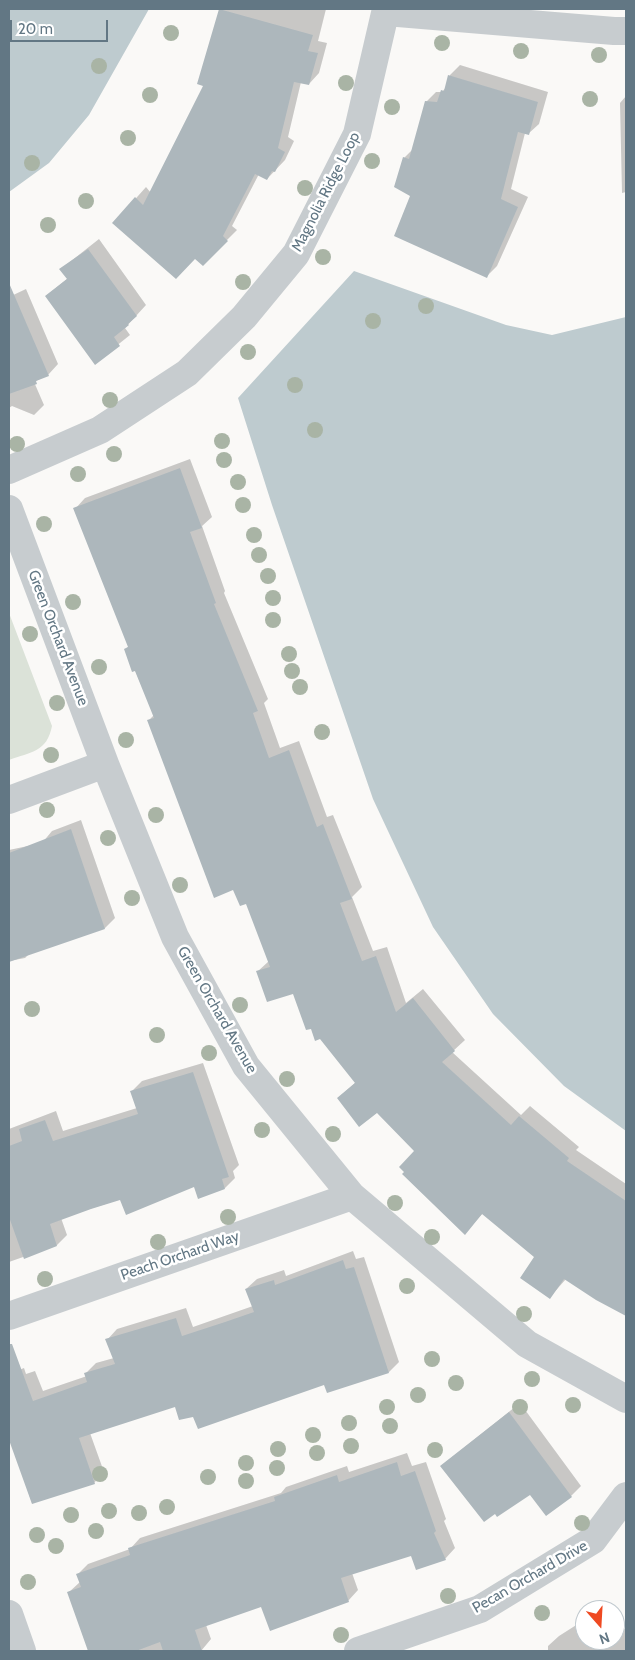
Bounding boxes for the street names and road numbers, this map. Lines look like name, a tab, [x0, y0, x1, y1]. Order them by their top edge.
street label: Magnolia Ridge Loop	[288, 129, 364, 255]
street label: Green Orchard Avenue	[24, 568, 92, 708]
street label: Green Orchard Avenue	[173, 943, 261, 1077]
street label: Peach Orchard Way	[118, 1227, 242, 1285]
street label: Pecan Orchard Drive	[469, 1537, 591, 1617]

